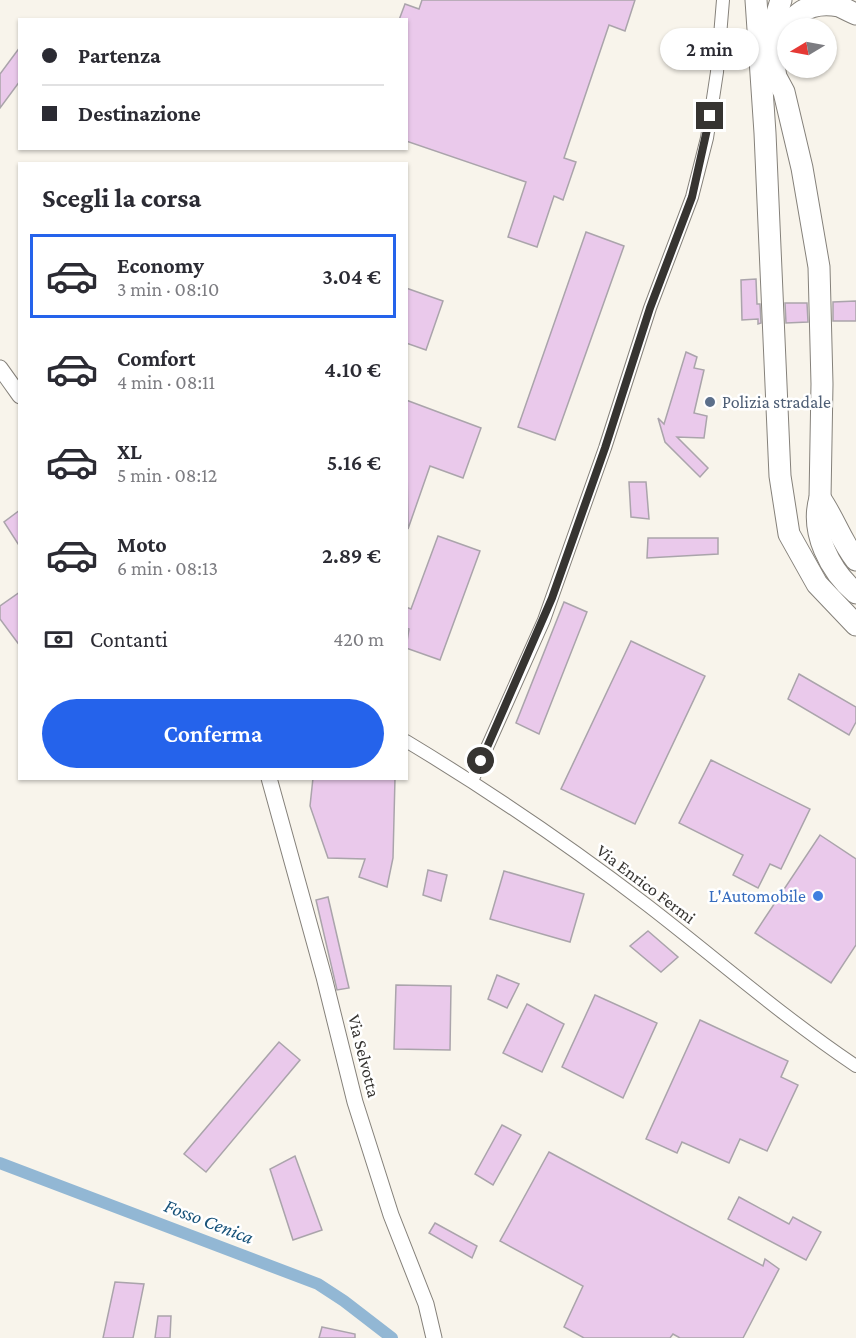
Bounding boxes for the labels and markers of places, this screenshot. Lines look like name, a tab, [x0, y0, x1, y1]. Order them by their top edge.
place label: Polizia stradale	[722, 392, 831, 412]
marker: Polizia stradale	[703, 395, 717, 409]
place label: L'Automobile	[709, 886, 806, 906]
marker: L'Automobile	[811, 889, 825, 903]

